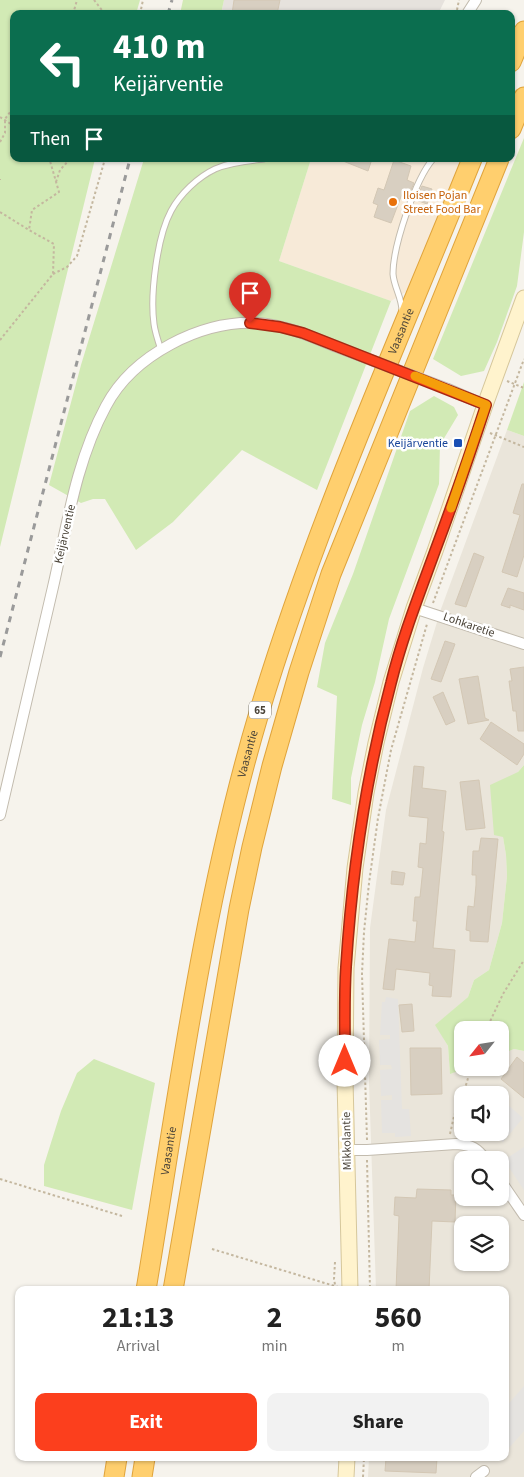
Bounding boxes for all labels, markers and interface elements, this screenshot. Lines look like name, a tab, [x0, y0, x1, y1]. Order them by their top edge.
text: 410 m	[113, 22, 205, 72]
icon: left	[30, 30, 95, 95]
text: Keijärventie	[113, 68, 224, 100]
icon: arrive	[80, 125, 108, 153]
text: Then	[30, 126, 70, 153]
place label: Iloisen Pojan Street Food Bar	[403, 187, 481, 218]
marker: Iloisen Pojan Street Food Bar	[387, 196, 399, 208]
pin	[229, 272, 271, 323]
icon: arrive	[236, 279, 264, 307]
street label: Vaasantie	[384, 305, 418, 357]
place label: Keijärventie	[388, 435, 448, 452]
marker: Keijärventie	[452, 437, 464, 449]
street label: Keijärventie	[50, 503, 80, 565]
street label: Lohkaretie	[441, 608, 497, 642]
road number: 65	[249, 702, 271, 718]
street label: Vaasantie	[233, 728, 262, 779]
north arrow	[454, 1021, 509, 1076]
map controls	[454, 1021, 509, 1271]
position arrow	[318, 1034, 370, 1086]
button: sound	[454, 1086, 509, 1141]
street label: Mikkolantie	[338, 1112, 356, 1170]
street label: Vaasantie	[156, 1125, 181, 1176]
button: search	[454, 1151, 509, 1206]
button: layers	[454, 1216, 509, 1271]
text: 21:13	[102, 1296, 174, 1339]
text: 2	[266, 1296, 282, 1339]
text: 560	[374, 1296, 422, 1339]
text: Arrival	[117, 1335, 160, 1357]
text: min	[261, 1335, 287, 1357]
text: m	[392, 1335, 405, 1357]
button: Exit	[35, 1393, 257, 1451]
button: Share	[267, 1393, 489, 1451]

